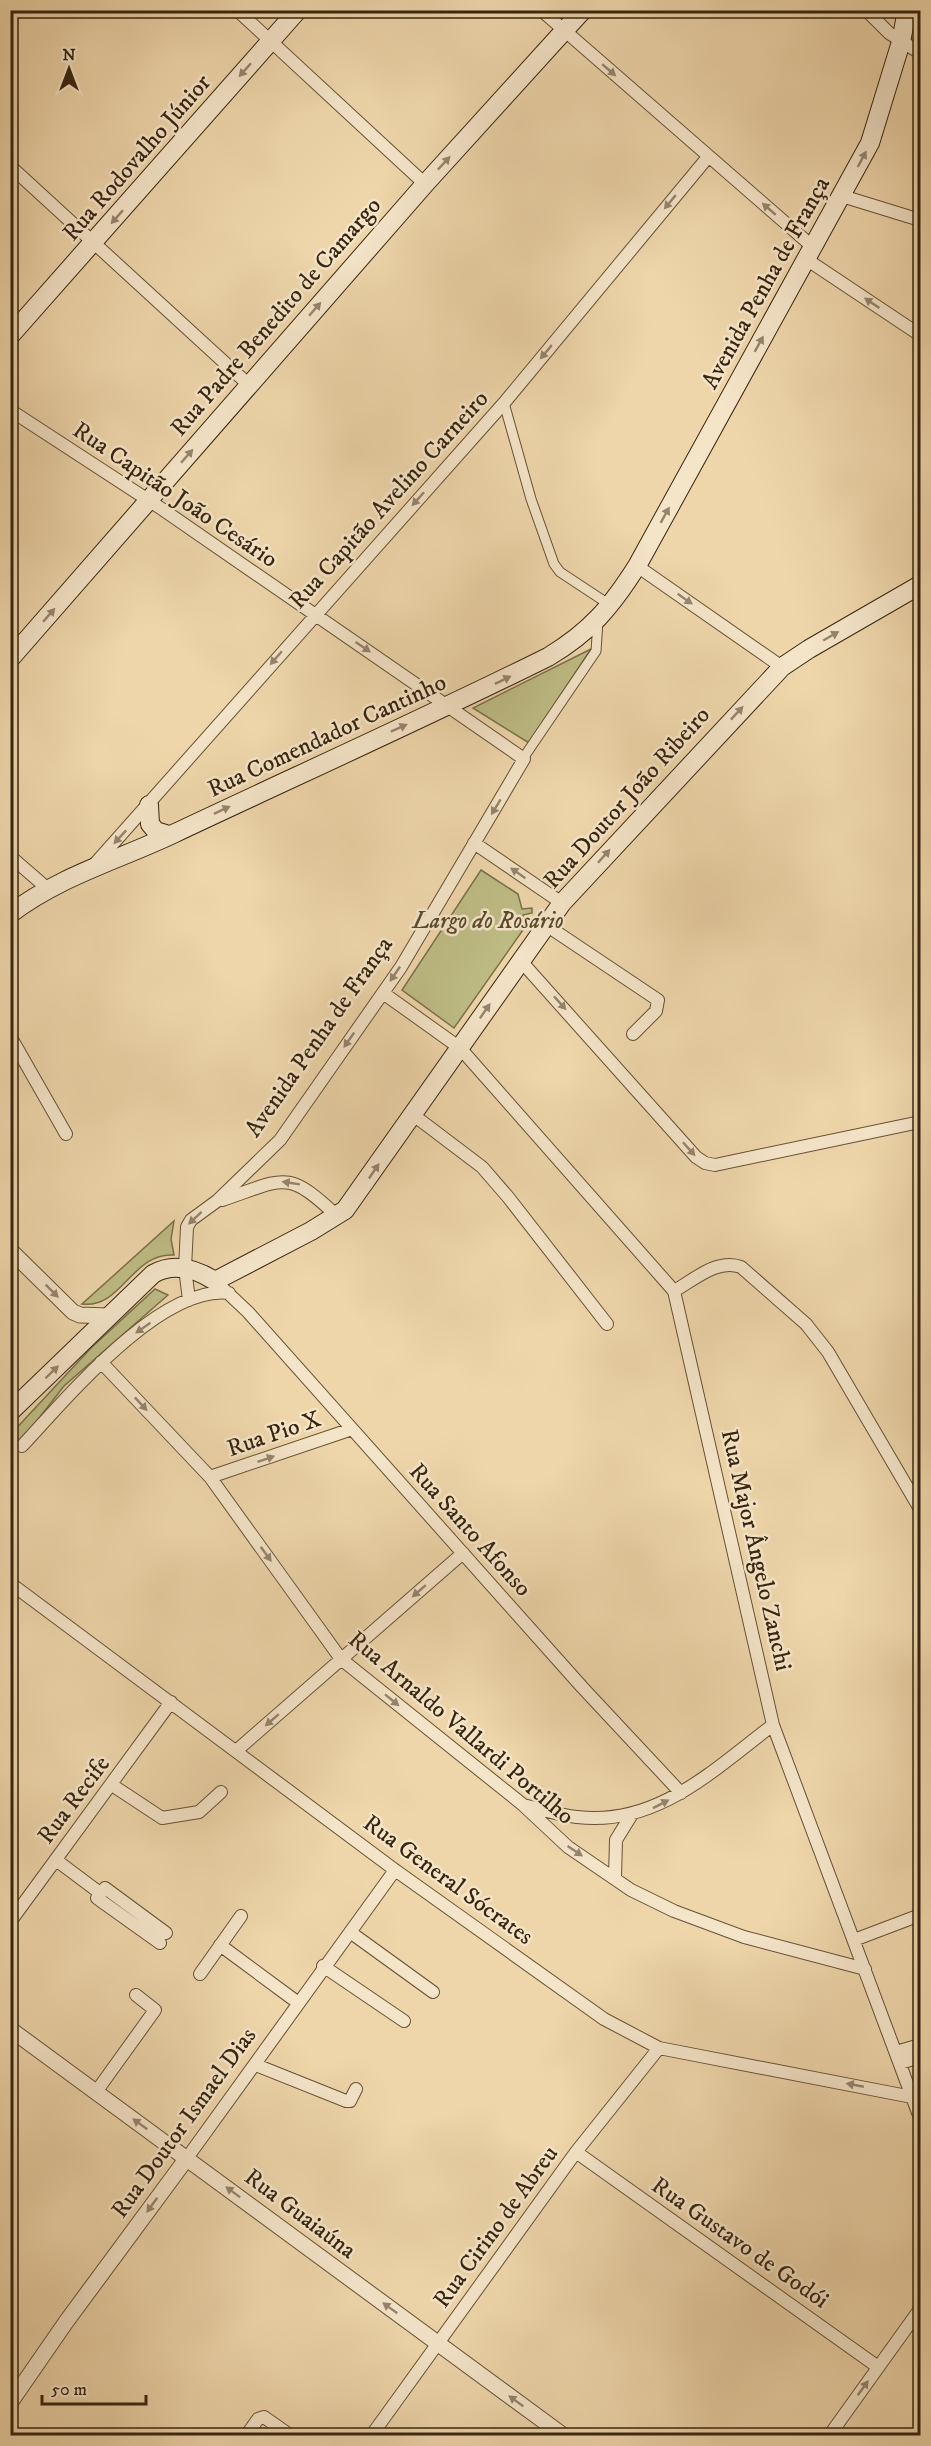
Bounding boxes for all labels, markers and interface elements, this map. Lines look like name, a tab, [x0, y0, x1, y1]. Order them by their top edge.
north arrow	[39, 39, 99, 99]
text: N	[62, 45, 76, 65]
one-way arrow	[239, 62, 252, 77]
one-way arrow	[601, 63, 616, 76]
street label: Rua Rodovalho Júnior	[56, 68, 218, 248]
one-way arrow	[857, 150, 867, 167]
one-way arrow	[437, 156, 450, 171]
street label: Avenida Penha de França	[695, 171, 837, 394]
street label: Rua Padre Benedito de Camargo	[164, 191, 388, 443]
one-way arrow	[664, 194, 677, 209]
one-way arrow	[762, 203, 777, 216]
one-way arrow	[111, 209, 124, 224]
one-way arrow	[864, 298, 880, 309]
one-way arrow	[308, 302, 321, 317]
one-way arrow	[754, 335, 764, 352]
one-way arrow	[540, 344, 553, 359]
street label: Rua Capitão Avelino Carneiro	[283, 384, 495, 616]
street label: Rua Capitão João Cesário	[67, 415, 283, 575]
one-way arrow	[180, 449, 193, 464]
one-way arrow	[412, 491, 425, 506]
one-way arrow	[660, 506, 670, 523]
one-way arrow	[676, 593, 692, 605]
one-way arrow	[42, 608, 55, 623]
one-way arrow	[823, 631, 840, 641]
one-way arrow	[354, 641, 370, 653]
one-way arrow	[269, 651, 283, 666]
street label: Rua Comendador Cantinho	[203, 667, 451, 805]
one-way arrow	[494, 675, 511, 684]
street label: Rua Doutor João Ribeiro	[537, 701, 717, 895]
one-way arrow	[730, 706, 744, 721]
one-way arrow	[390, 723, 408, 733]
one-way arrow	[491, 799, 502, 815]
one-way arrow	[214, 806, 231, 815]
one-way arrow	[114, 829, 127, 844]
one-way arrow	[597, 849, 611, 864]
one-way arrow	[510, 868, 526, 879]
park label: Largo do Rosário	[410, 906, 564, 936]
street label: Avenida Penha de França	[238, 930, 400, 1143]
one-way arrow	[390, 966, 401, 983]
one-way arrow	[553, 995, 566, 1010]
one-way arrow	[479, 1003, 491, 1019]
one-way arrow	[343, 1032, 355, 1048]
one-way arrow	[682, 1141, 695, 1156]
one-way arrow	[368, 1163, 379, 1179]
one-way arrow	[281, 1178, 300, 1187]
one-way arrow	[188, 1211, 203, 1225]
one-way arrow	[45, 1284, 59, 1299]
one-way arrow	[135, 1322, 151, 1333]
one-way arrow	[45, 1365, 59, 1379]
one-way arrow	[134, 1397, 148, 1411]
street label: Rua Pio X	[223, 1404, 325, 1464]
street label: Rua Major Ângelo Zanchi	[714, 1426, 799, 1674]
one-way arrow	[257, 1453, 275, 1463]
street label: Rua Santo Afonso	[402, 1457, 538, 1603]
one-way arrow	[260, 1546, 272, 1562]
one-way arrow	[412, 1584, 427, 1597]
street label: Rua Arnaldo Vallardi Portilho	[342, 1625, 580, 1831]
one-way arrow	[384, 1694, 400, 1707]
one-way arrow	[265, 1713, 280, 1726]
street label: Rua Recife	[31, 1750, 117, 1850]
one-way arrow	[652, 1799, 669, 1809]
street label: Rua General Sócrates	[357, 1808, 539, 1952]
one-way arrow	[566, 1845, 582, 1857]
street label: Rua Doutor Ismael Dias	[105, 2022, 263, 2224]
one-way arrow	[845, 2080, 864, 2089]
one-way arrow	[132, 2118, 148, 2130]
street label: Rua Cirino de Abreu	[427, 2140, 565, 2314]
street label: Rua Guaiaúna	[238, 2162, 362, 2266]
street label: Rua Gustavo de Godói	[646, 2171, 834, 2315]
one-way arrow	[225, 2186, 241, 2198]
one-way arrow	[147, 2197, 159, 2212]
one-way arrow	[382, 2302, 398, 2314]
scale bar	[42, 2368, 146, 2406]
text: 50 m	[51, 2379, 87, 2401]
one-way arrow	[857, 2381, 869, 2397]
one-way arrow	[509, 2395, 525, 2407]

